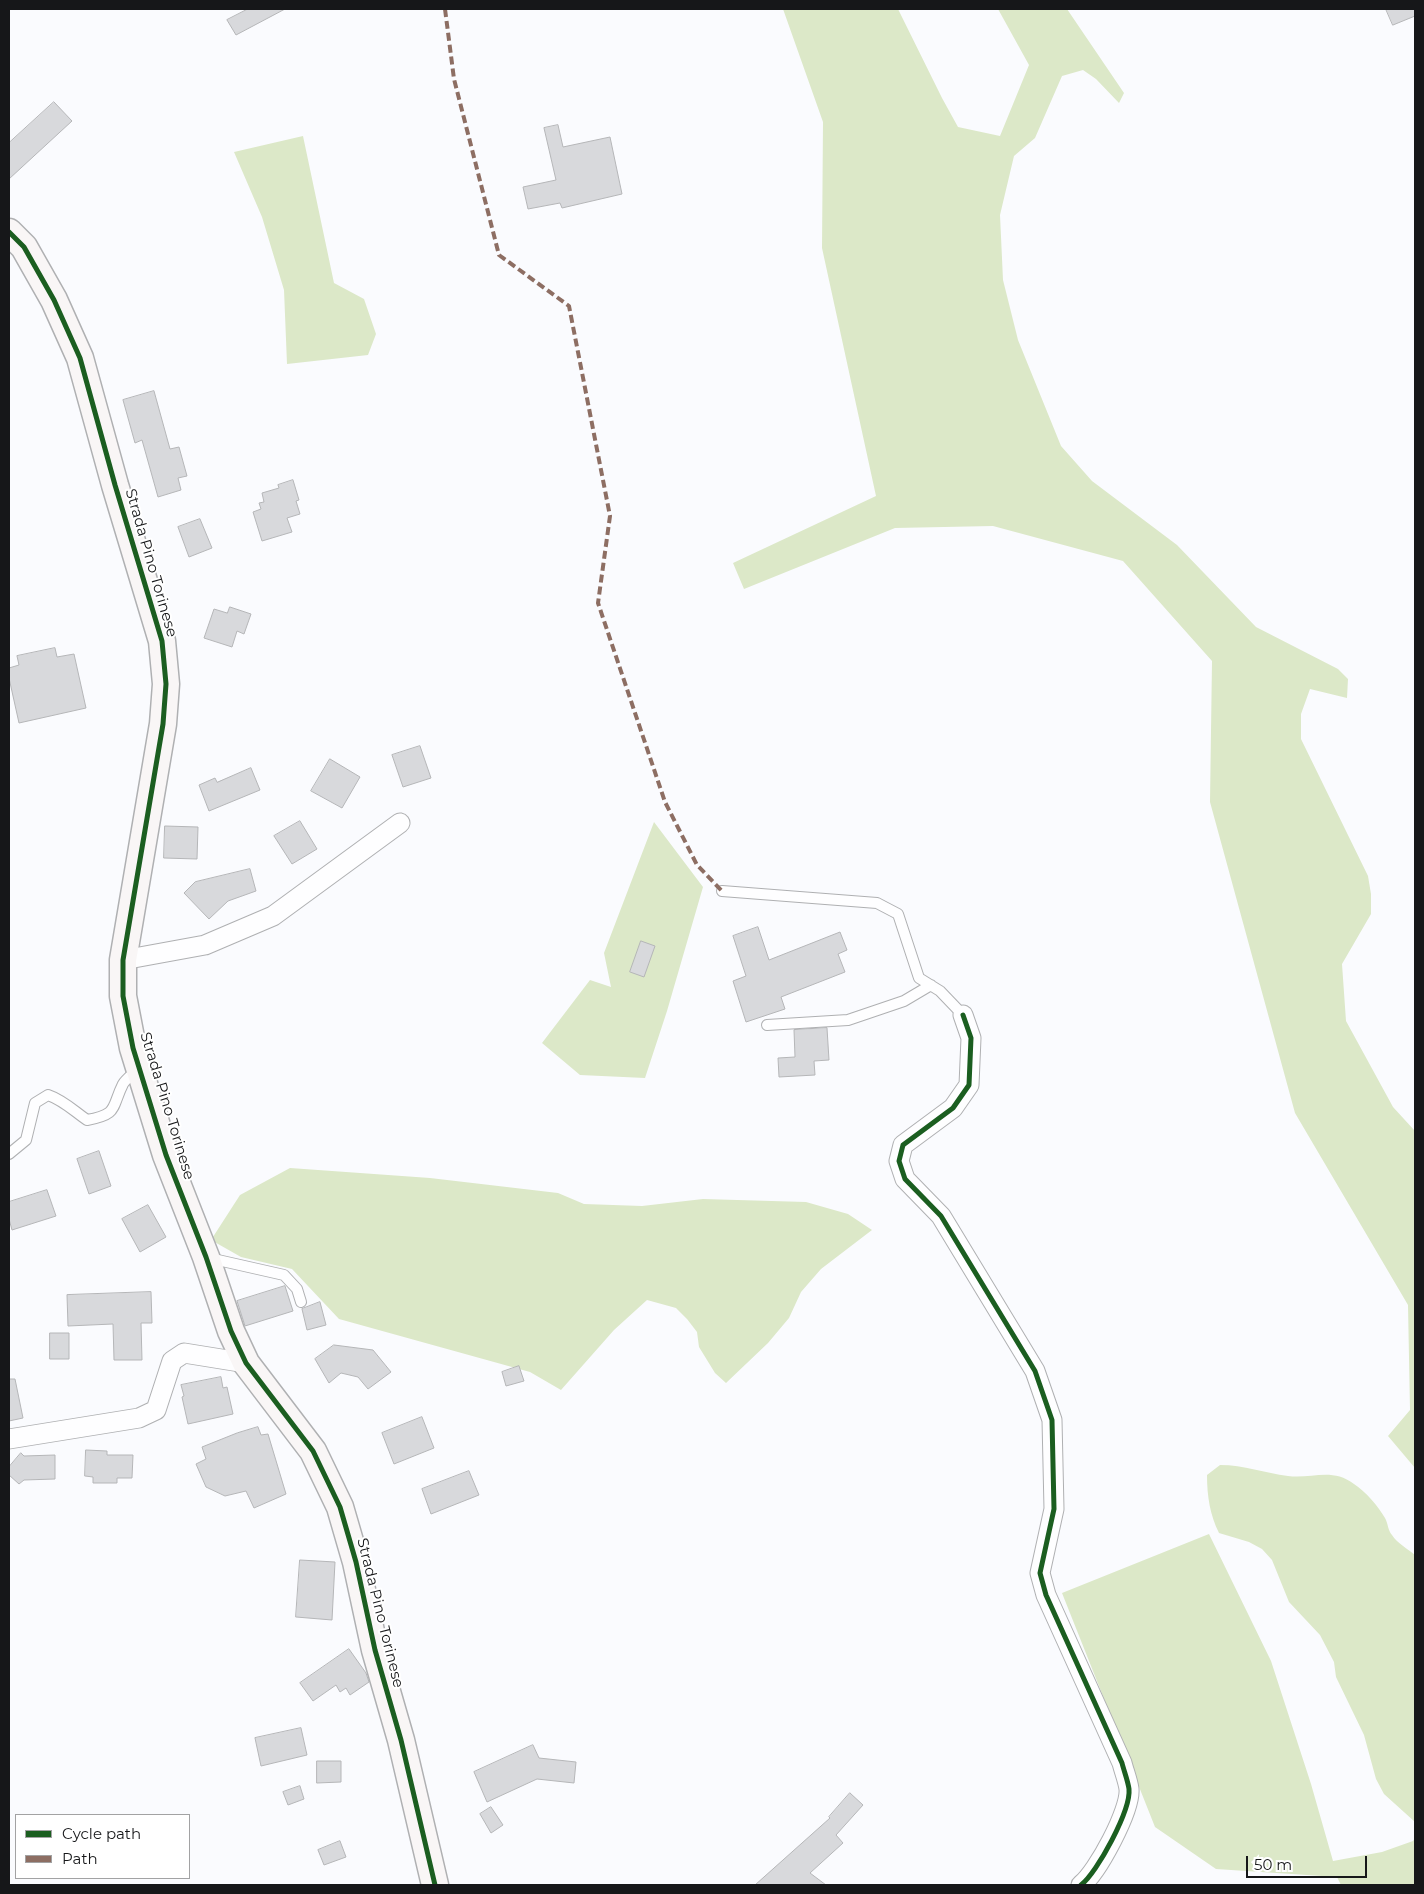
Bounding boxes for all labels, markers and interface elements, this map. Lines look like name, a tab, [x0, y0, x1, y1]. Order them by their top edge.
street label: Strada Pino Torinese	[121, 487, 181, 639]
street label: Strada Pino Torinese	[136, 1030, 198, 1182]
street label: Strada Pino Torinese	[353, 1536, 407, 1690]
legend	[15, 1814, 190, 1879]
text: Cycle path	[62, 1824, 141, 1843]
scale bar	[1249, 1846, 1370, 1878]
text: Path	[62, 1849, 98, 1868]
text: 50 m	[1254, 1855, 1292, 1874]

